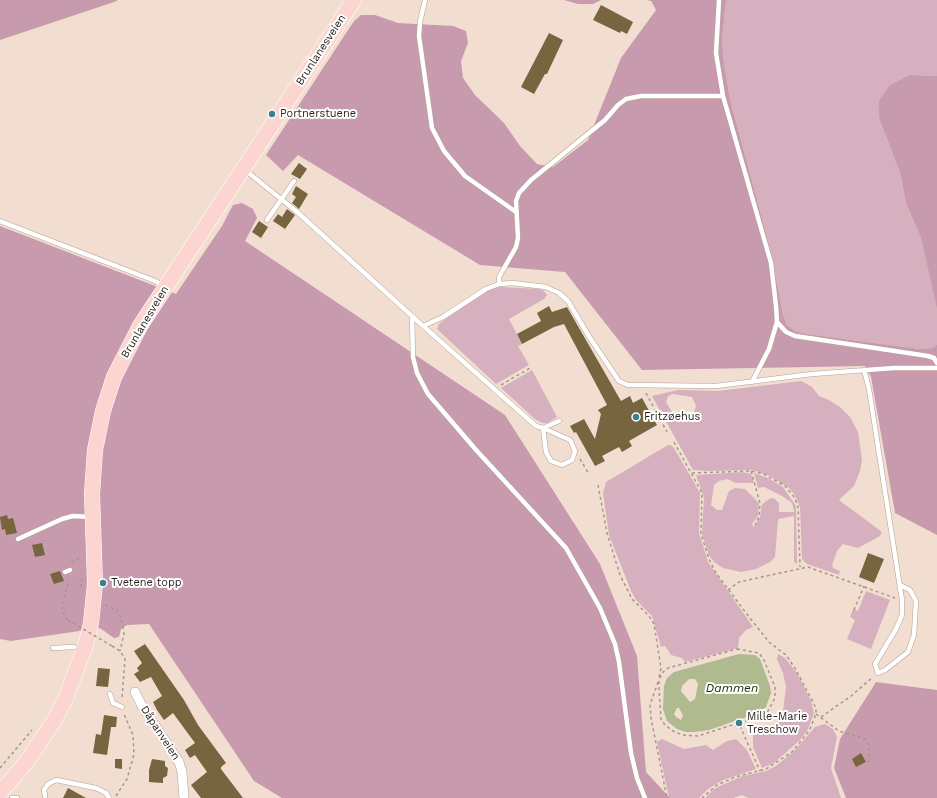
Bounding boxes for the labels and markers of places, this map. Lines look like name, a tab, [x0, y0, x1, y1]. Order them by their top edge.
place label: Portnerstuene	[280, 107, 356, 121]
marker: Portnerstuene	[267, 109, 277, 119]
place label: Fritzøehus	[644, 410, 700, 424]
marker: Fritzøehus	[631, 412, 641, 422]
place label: Tvetene topp	[111, 576, 182, 590]
marker: Tvetene topp	[98, 578, 108, 588]
place label: Mille-Marie Treschow	[747, 710, 807, 736]
marker: Mille-Marie Treschow	[734, 718, 744, 728]

